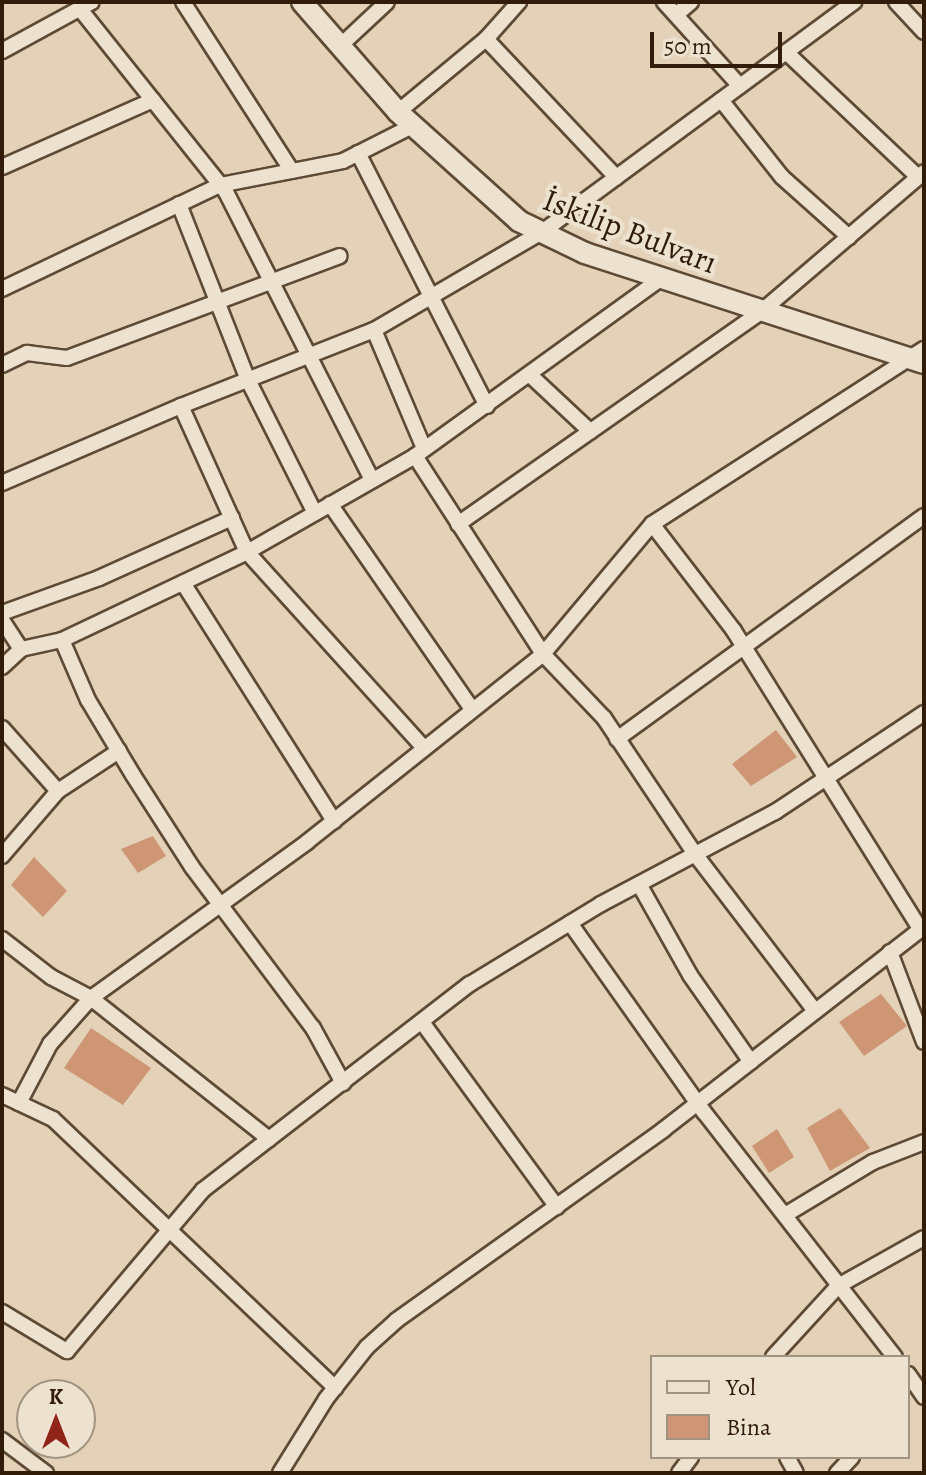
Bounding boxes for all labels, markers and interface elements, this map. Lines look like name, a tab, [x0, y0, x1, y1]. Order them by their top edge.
scale bar	[654, 16, 786, 66]
text: 50 m	[664, 30, 712, 62]
street label: İskilip Bulvarı	[538, 180, 722, 282]
legend	[650, 1355, 910, 1459]
text: Yol	[726, 1371, 756, 1403]
north arrow	[16, 1379, 96, 1459]
text: K	[49, 1382, 63, 1412]
text: Bina	[726, 1411, 771, 1443]

